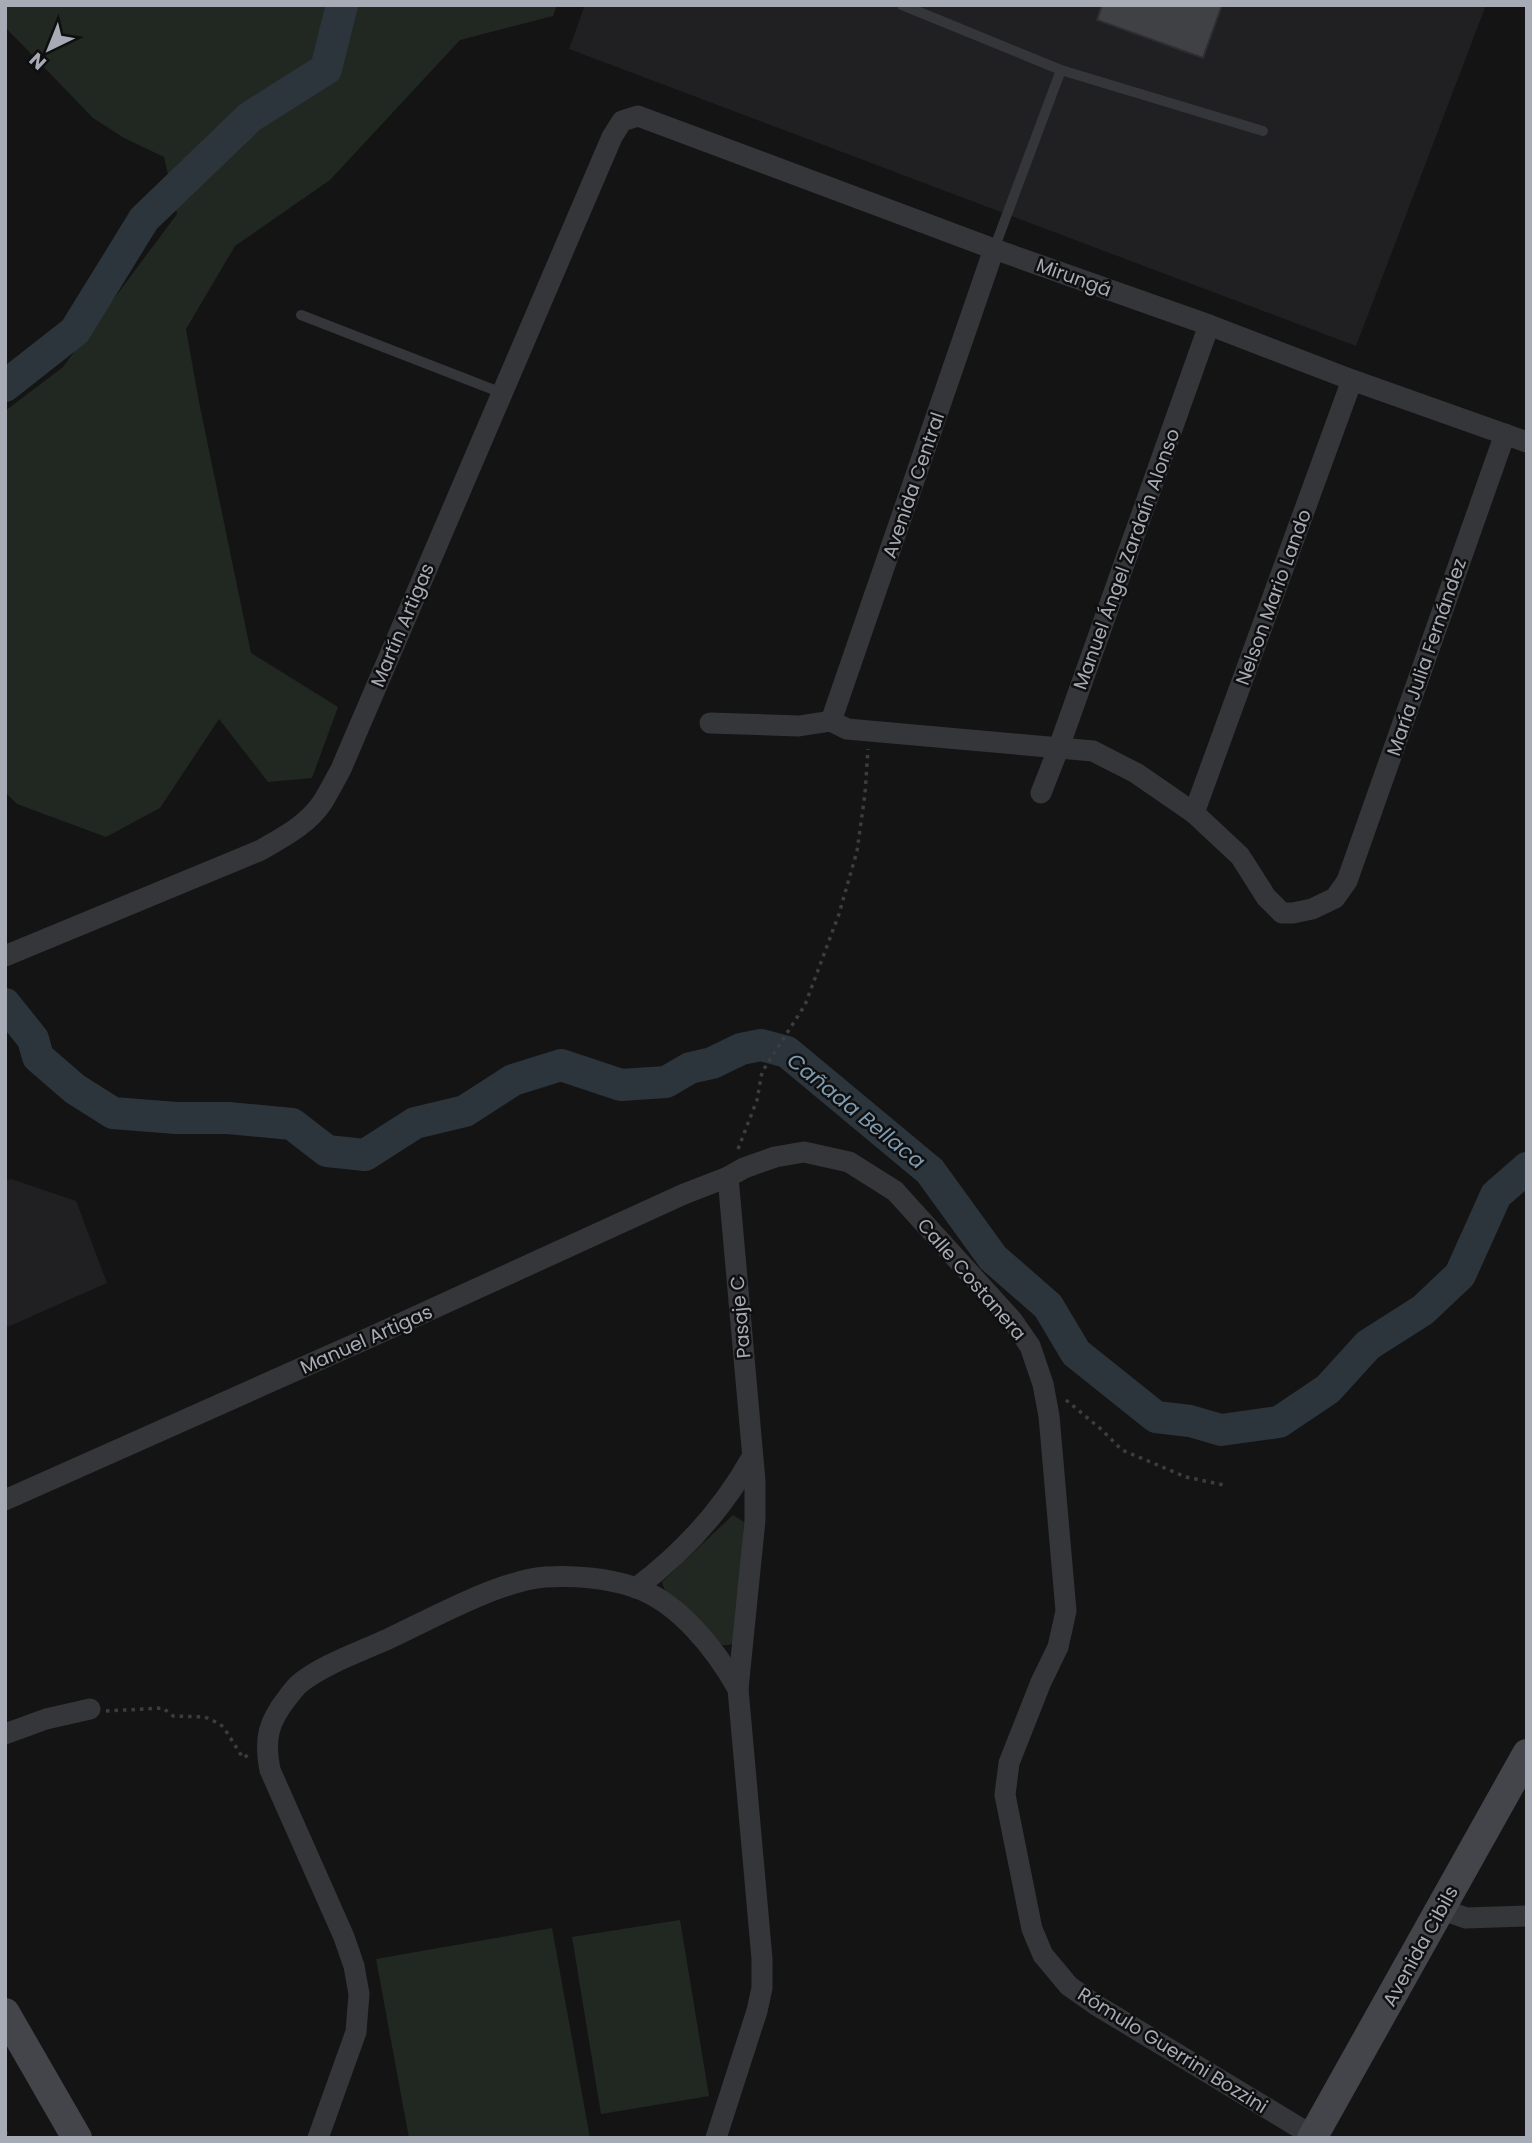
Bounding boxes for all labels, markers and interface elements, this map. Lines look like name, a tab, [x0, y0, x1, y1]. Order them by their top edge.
north arrow	[14, 14, 84, 84]
text: N	[23, 46, 52, 76]
street label: Mirungá	[1032, 251, 1115, 304]
street label: Avenida Central	[876, 408, 951, 562]
street label: Manuel Ángel Zardaín Alonso	[1067, 425, 1186, 694]
street label: Nelson Mario Lando	[1229, 505, 1318, 689]
street label: María Julia Fernández	[1380, 555, 1473, 760]
street label: Martín Artigas	[364, 559, 441, 691]
water label: Cañada Bellaca	[781, 1046, 932, 1175]
street label: Calle Costanera	[911, 1212, 1032, 1346]
street label: Pasaje C	[723, 1275, 758, 1359]
street label: Manuel Artigas	[296, 1298, 437, 1381]
street label: Avenida Cibils	[1376, 1881, 1465, 2012]
street label: Rómulo Guerrini Bozzini	[1073, 1981, 1273, 2120]

